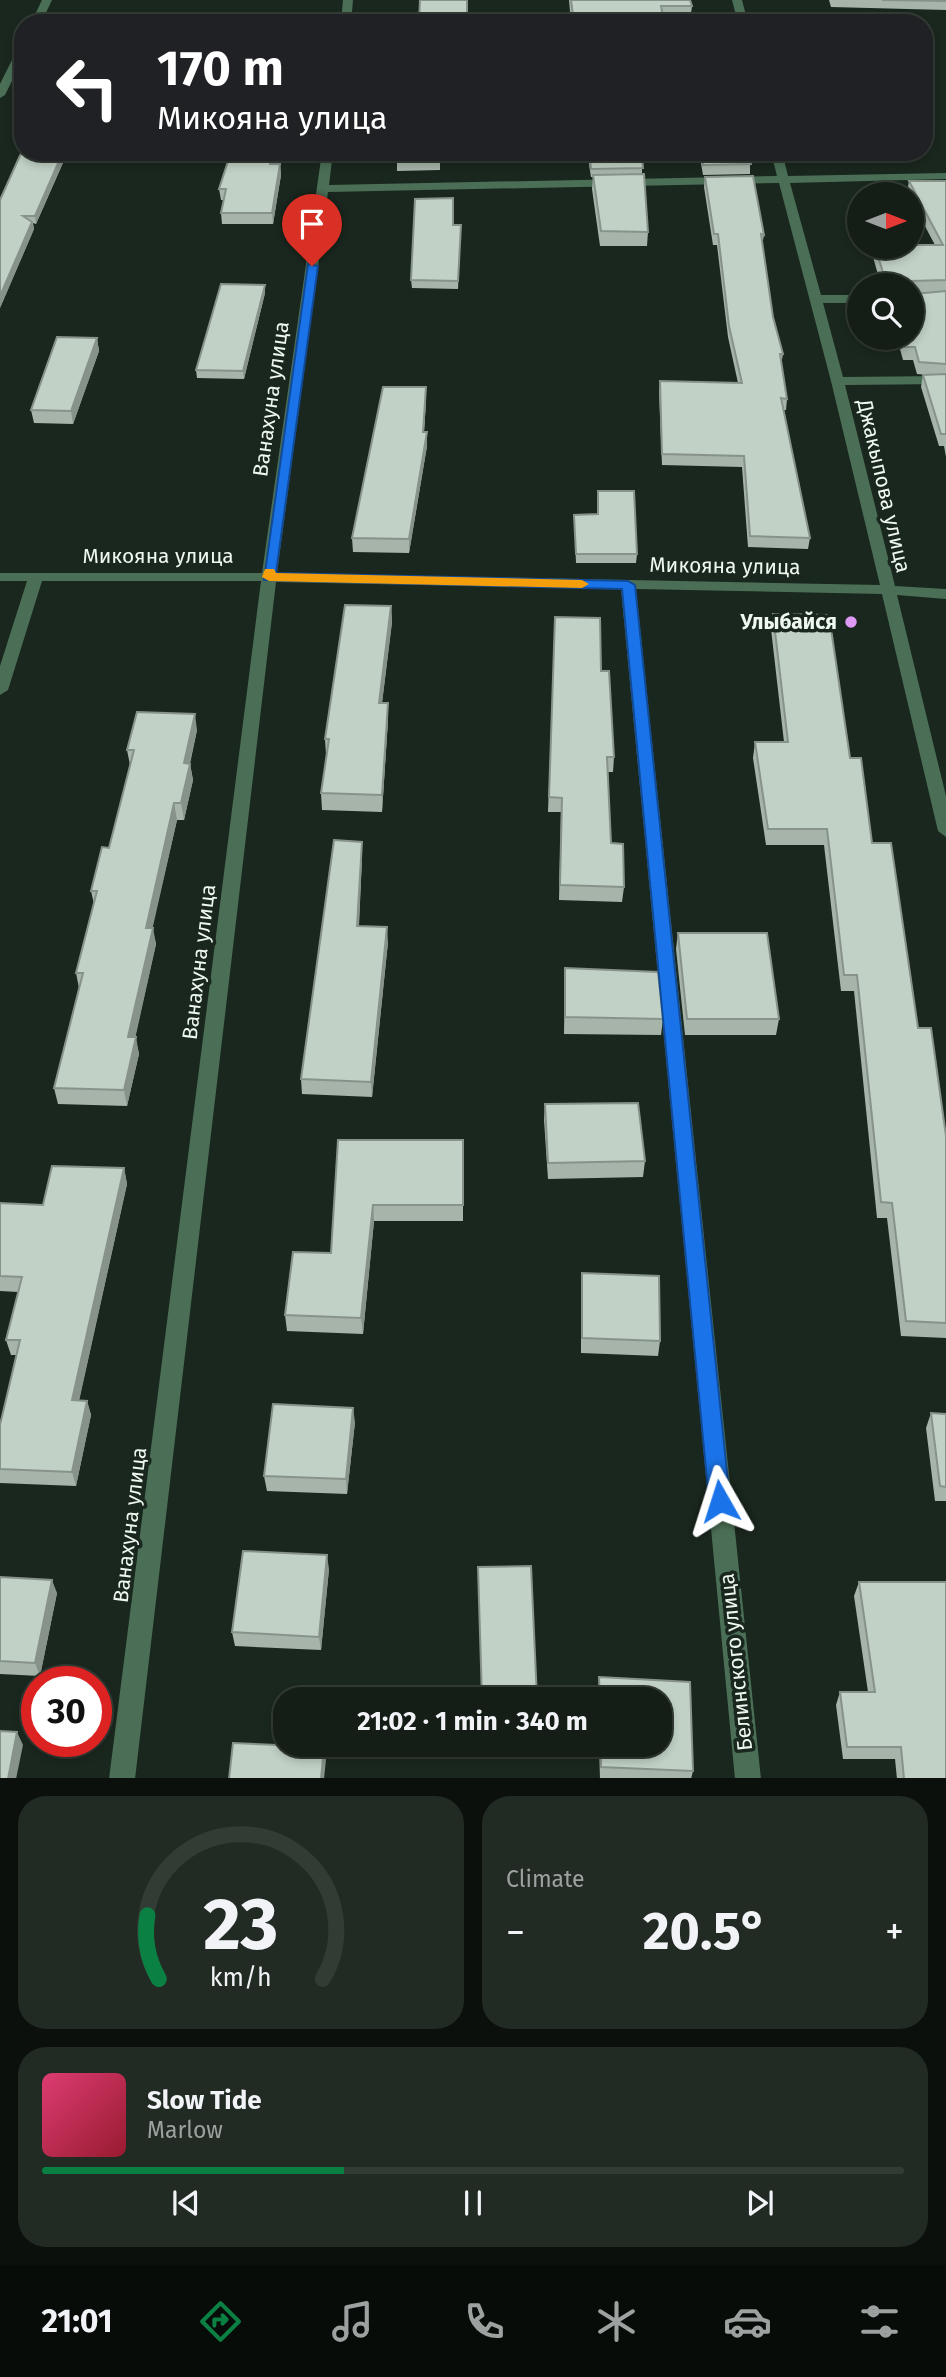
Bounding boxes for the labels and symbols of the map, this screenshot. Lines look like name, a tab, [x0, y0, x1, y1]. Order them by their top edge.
north arrow	[847, 182, 924, 259]
pin	[282, 194, 342, 266]
street label: Ванахуна улица	[247, 320, 295, 478]
street label: Джакыпова улица	[851, 396, 917, 575]
street label: Микояна улица	[82, 543, 234, 569]
street label: Микояна улица	[649, 552, 801, 580]
place label: Улыбайся	[739, 609, 837, 635]
marker: Улыбайся	[843, 614, 859, 630]
street label: Ванахуна улица	[177, 883, 221, 1041]
street label: Ванахуна улица	[108, 1446, 152, 1604]
position arrow	[683, 1464, 757, 1538]
street label: Белинского улица	[714, 1572, 758, 1752]
speed limit sign: 30	[21, 1666, 112, 1757]

